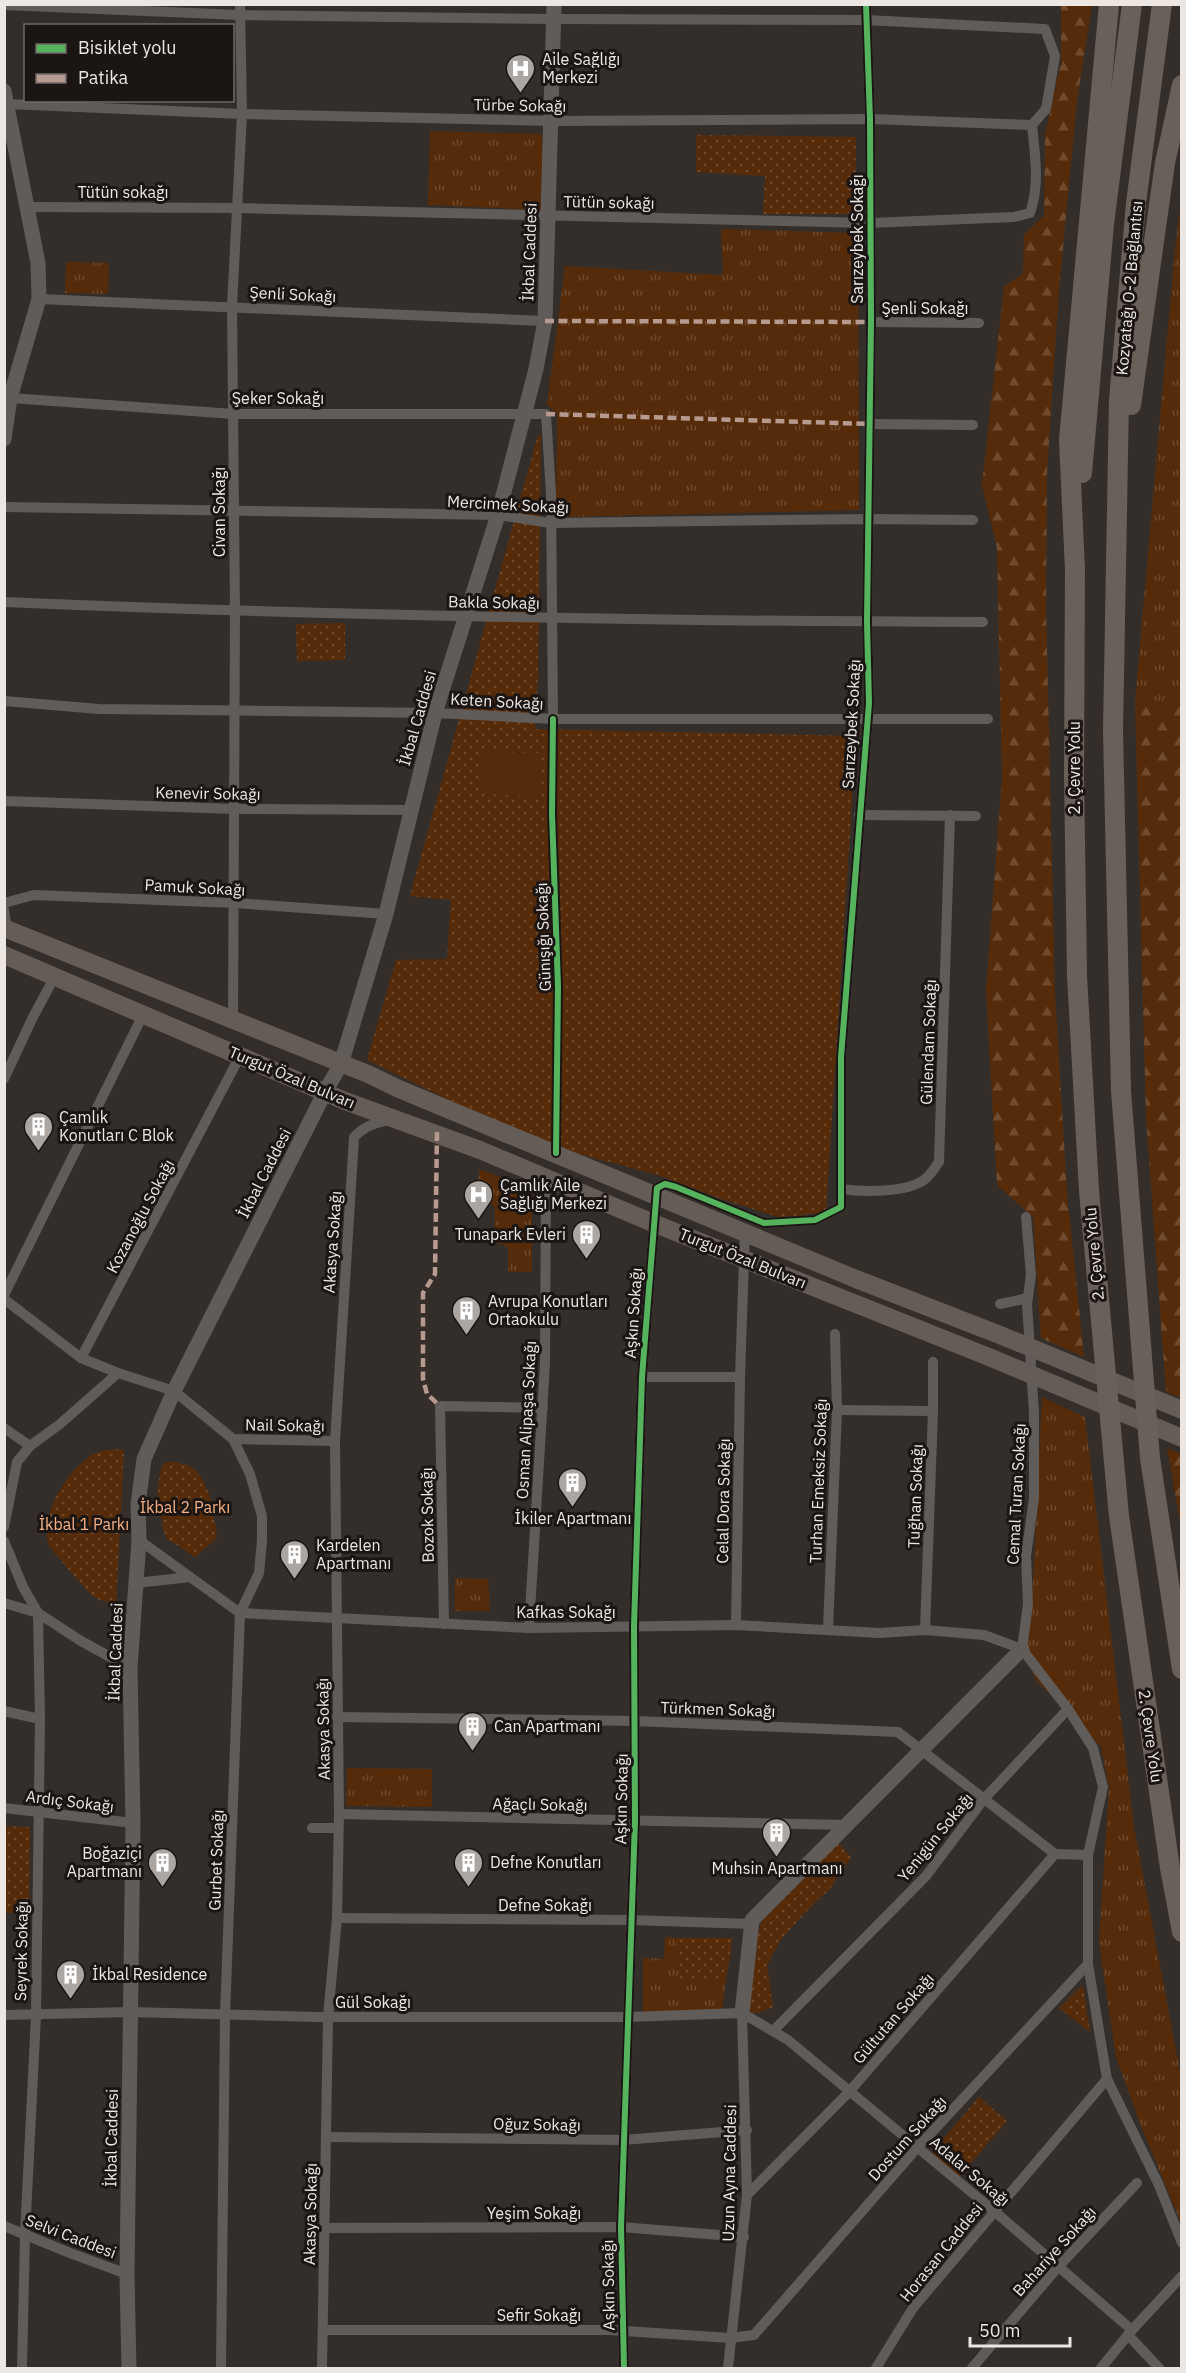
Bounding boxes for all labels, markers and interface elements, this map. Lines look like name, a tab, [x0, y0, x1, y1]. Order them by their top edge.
legend	[24, 24, 234, 102]
text: Bisiklet yolu	[78, 36, 176, 59]
place label: Aile Sağlığı Merkezi	[542, 49, 620, 87]
hospital icon: Aile Sağlığı Merkezi	[505, 52, 537, 94]
text: Patika	[78, 66, 129, 89]
street label: Türbe Sokağı	[473, 94, 567, 116]
street label: Sarızeybek Sokağı	[847, 174, 867, 304]
street label: Tütün sokağı	[77, 182, 169, 202]
street label: Tütün sokağı	[563, 191, 655, 213]
street label: Kozyatağı O-2 Bağlantısı	[1111, 200, 1147, 376]
street label: İkbal Caddesi	[517, 202, 541, 302]
street label: Şenli Sokağı	[249, 282, 337, 306]
street label: Şenli Sokağı	[882, 298, 968, 318]
street label: Şeker Sokağı	[232, 388, 324, 408]
street label: Civan Sokağı	[209, 467, 229, 557]
street label: Mercimek Sokağı	[446, 491, 570, 517]
street label: Bakla Sokağı	[448, 591, 540, 613]
street label: Sarızeybek Sokağı	[838, 659, 864, 789]
street label: İkbal Caddesi	[394, 668, 440, 768]
street label: Keten Sokağı	[450, 689, 544, 713]
street label: 2. Çevre Yolu	[1064, 721, 1084, 815]
street label: Kenevir Sokağı	[155, 782, 261, 804]
street label: Pamuk Sokağı	[144, 874, 246, 900]
street label: Günışığı Sokağı	[531, 882, 555, 992]
street label: Gülendam Sokağı	[916, 979, 940, 1105]
street label: Turgut Özal Bulvarı	[226, 1041, 358, 1113]
place label: Çamlık Konutları C Blok	[59, 1107, 175, 1145]
building icon: Çamlık Konutları C Blok	[22, 1110, 54, 1152]
street label: İkbal Caddesi	[233, 1125, 295, 1221]
street label: Kozanoğlu Sokağı	[102, 1156, 178, 1276]
place label: Çamlık Aile Sağlığı Merkezi	[500, 1175, 607, 1213]
hospital icon: Çamlık Aile Sağlığı Merkezi	[463, 1178, 495, 1220]
street label: Akasya Sokağı	[318, 1190, 346, 1294]
street label: 2. Çevre Yolu	[1080, 1206, 1108, 1302]
building icon: Tunapark Evleri	[571, 1218, 603, 1260]
street label: Turgut Özal Bulvarı	[677, 1223, 809, 1293]
place label: Tunapark Evleri	[455, 1224, 566, 1244]
street label: Aşkın Sokağı	[620, 1267, 646, 1359]
place label: Avrupa Konutları Ortaokulu	[488, 1291, 608, 1329]
building icon: Avrupa Konutları Ortaokulu	[451, 1294, 483, 1336]
street label: Osman Alipaşa Sokağı	[512, 1340, 540, 1500]
street label: Turhan Emeksiz Sokağı	[805, 1398, 831, 1564]
street label: Nail Sokağı	[245, 1414, 325, 1436]
street label: Cemal Turan Sokağı	[1002, 1423, 1030, 1565]
street label: Celal Dora Sokağı	[712, 1438, 734, 1564]
street label: Tuğhan Sokağı	[903, 1444, 927, 1548]
building icon: İkiler Apartmanı	[557, 1466, 589, 1508]
street label: Bozok Sokağı	[416, 1467, 438, 1563]
park label: İkbal 2 Parkı	[140, 1497, 230, 1517]
place label: İkiler Apartmanı	[515, 1508, 631, 1528]
park label: İkbal 1 Parkı	[39, 1514, 129, 1534]
place label: Kardelen Apartmanı	[316, 1535, 391, 1573]
building icon: Kardelen Apartmanı	[279, 1538, 311, 1580]
street label: İkbal Caddesi	[103, 1602, 127, 1702]
street label: Kafkas Sokağı	[516, 1602, 616, 1622]
street label: Akasya Sokağı	[312, 1678, 334, 1780]
street label: 2. Çevre Yolu	[1135, 1688, 1167, 1784]
street label: Türkmen Sokağı	[660, 1697, 776, 1721]
building icon: Can Apartmanı	[457, 1710, 489, 1752]
place label: Can Apartmanı	[494, 1716, 601, 1736]
street label: Aşkın Sokağı	[610, 1753, 632, 1845]
street label: Ardıç Sokağı	[25, 1786, 115, 1816]
street label: Yenigün Sokağı	[893, 1789, 977, 1885]
street label: Ağaçlı Sokağı	[492, 1793, 588, 1815]
street label: Gurbet Sokağı	[204, 1809, 228, 1911]
building icon: Muhsin Apartmanı	[761, 1816, 793, 1858]
place label: Boğaziçi Apartmanı	[67, 1843, 142, 1881]
building icon: Boğaziçi Apartmanı	[147, 1846, 179, 1888]
building icon: Defne Konutları	[453, 1846, 485, 1888]
place label: Defne Konutları	[490, 1852, 602, 1872]
place label: Muhsin Apartmanı	[711, 1858, 843, 1878]
street label: Defne Sokağı	[498, 1895, 592, 1915]
street label: Seyrek Sokağı	[10, 1901, 32, 2001]
building icon: İkbal Residence	[55, 1958, 87, 2000]
place label: İkbal Residence	[92, 1964, 207, 1984]
street label: Gültutan Sokağı	[848, 1968, 938, 2068]
street label: Gül Sokağı	[335, 1992, 411, 2012]
street label: İkbal Caddesi	[100, 2089, 122, 2187]
street label: Dostum Sokağı	[864, 2091, 950, 2185]
street label: Uzun Ayna Caddesi	[718, 2104, 740, 2242]
street label: Oğuz Sokağı	[493, 2113, 581, 2135]
street label: Adalar Sokağı	[926, 2132, 1014, 2210]
street label: Akasya Sokağı	[299, 2163, 321, 2265]
street label: Horasan Caddesi	[895, 2199, 987, 2305]
street label: Bahariye Sokağı	[1008, 2202, 1100, 2300]
street label: Yeşim Sokağı	[487, 2203, 581, 2223]
street label: Selvi Caddesi	[23, 2210, 119, 2262]
street label: Aşkın Sokağı	[597, 2239, 619, 2331]
street label: Sefir Sokağı	[497, 2305, 581, 2325]
scale bar	[970, 2310, 1070, 2348]
text: 50 m	[979, 2319, 1021, 2342]

